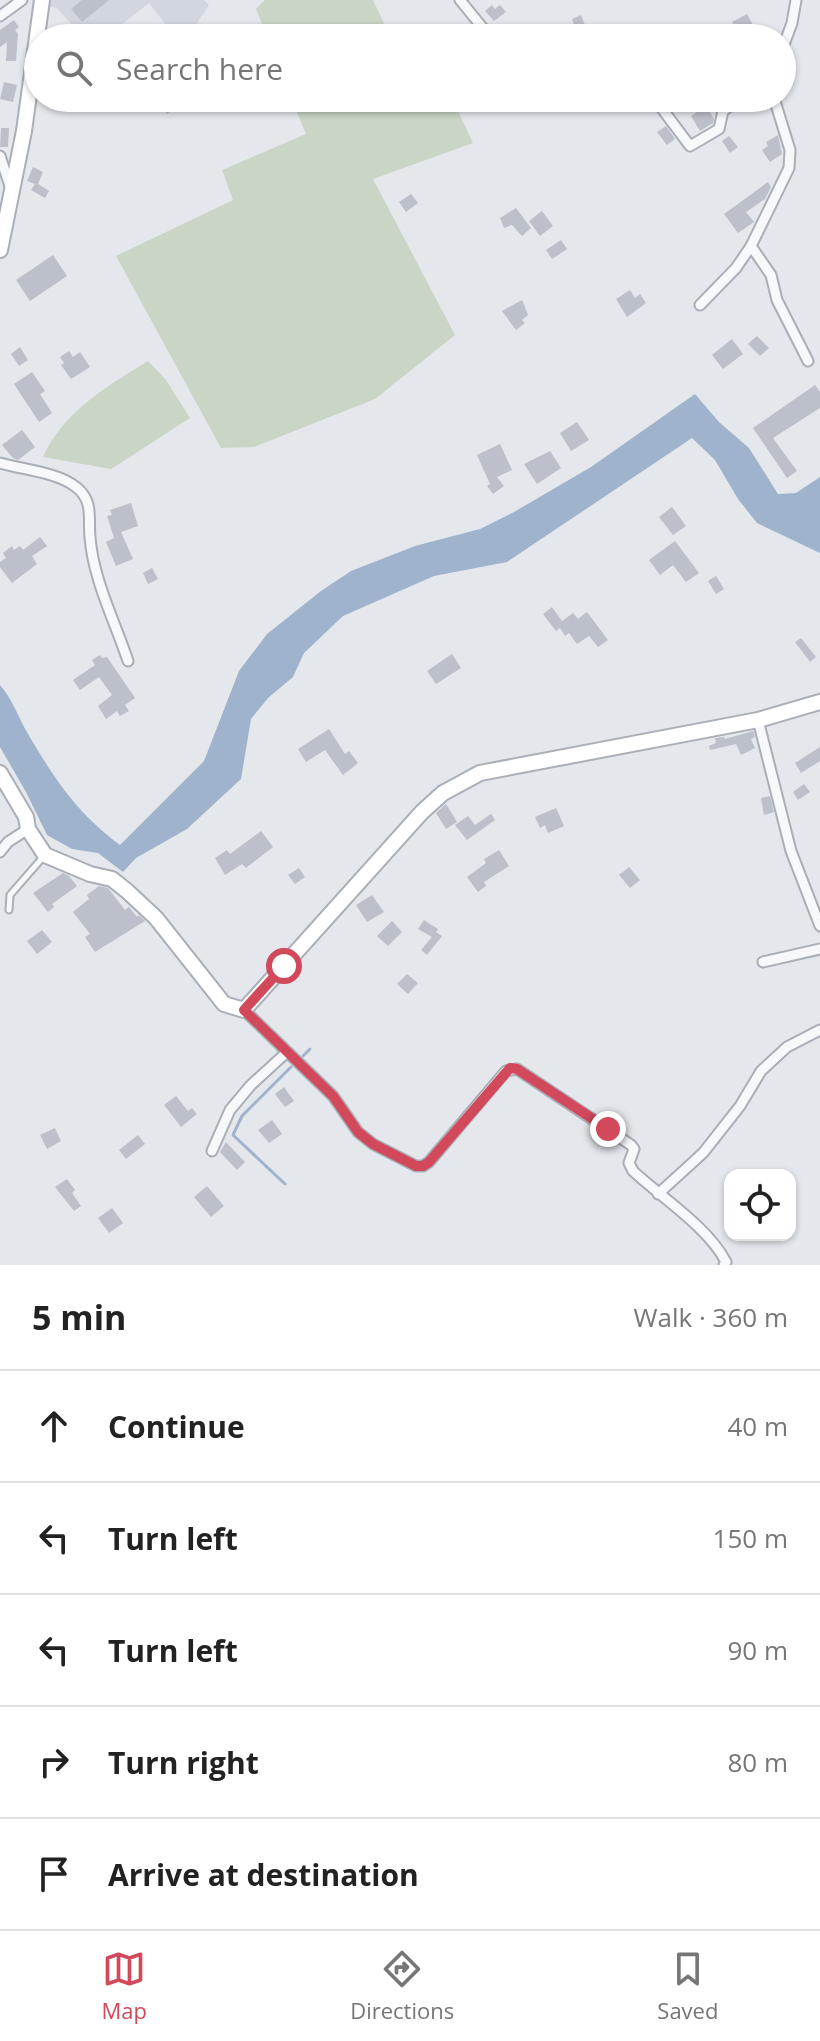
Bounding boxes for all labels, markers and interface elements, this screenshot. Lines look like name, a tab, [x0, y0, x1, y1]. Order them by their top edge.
search box	[24, 24, 796, 112]
icon: search	[52, 46, 96, 90]
text: Search here	[116, 48, 283, 89]
route start	[266, 948, 302, 984]
route end	[590, 1111, 626, 1147]
map controls	[724, 1169, 796, 1241]
button: locate	[724, 1169, 796, 1241]
text: 5 min	[32, 1294, 126, 1340]
text: Walk · 360 m	[634, 1299, 788, 1335]
icon: ahead	[32, 1404, 76, 1448]
text: Continue	[108, 1406, 245, 1447]
text: 40 m	[727, 1408, 788, 1444]
icon: left	[32, 1516, 76, 1560]
text: Turn left	[108, 1518, 238, 1559]
text: 150 m	[713, 1520, 788, 1556]
icon: left	[32, 1628, 76, 1672]
text: Turn left	[108, 1630, 238, 1671]
text: 90 m	[727, 1632, 788, 1668]
icon: right	[32, 1740, 76, 1784]
text: Turn right	[108, 1742, 259, 1783]
text: 80 m	[727, 1744, 788, 1780]
icon: arrive	[32, 1852, 76, 1896]
text: Arrive at destination	[108, 1854, 419, 1895]
tab: Map	[102, 1947, 147, 2025]
tab: Directions	[350, 1947, 454, 2025]
tab: Saved	[657, 1947, 718, 2025]

